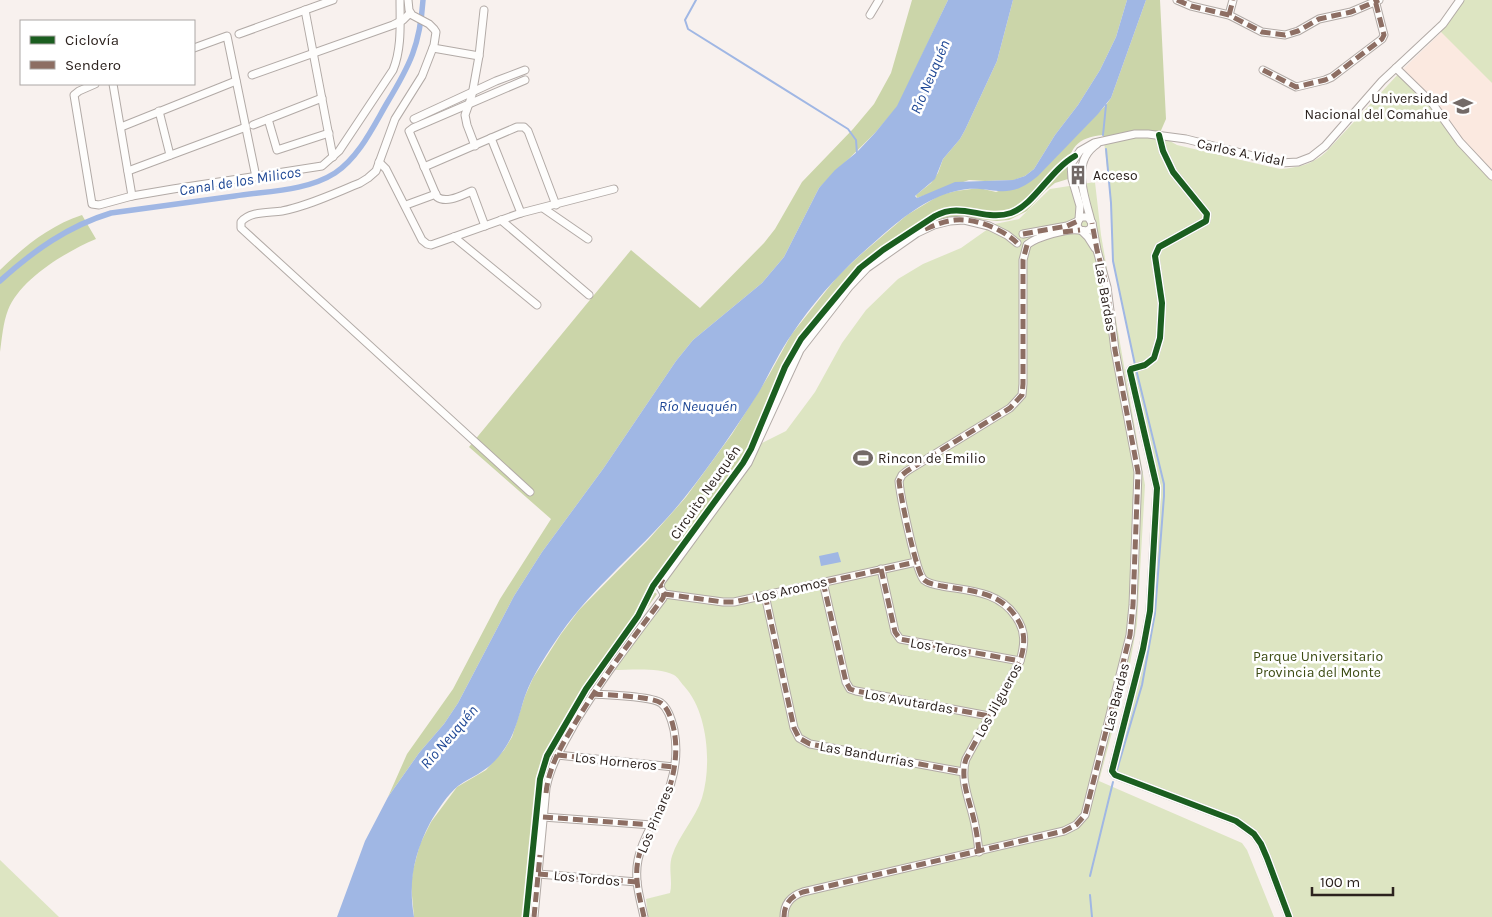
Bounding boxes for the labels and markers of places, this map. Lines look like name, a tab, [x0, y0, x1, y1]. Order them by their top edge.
place label: Universidad Nacional del Comahue	[1304, 90, 1448, 123]
school or university icon: Universidad Nacional del Comahue	[1452, 95, 1474, 117]
building icon: Acceso	[1067, 164, 1089, 186]
place label: Acceso	[1093, 167, 1138, 184]
sports icon: Rincon de Emilio	[852, 447, 874, 469]
place label: Rincon de Emilio	[878, 450, 986, 467]

